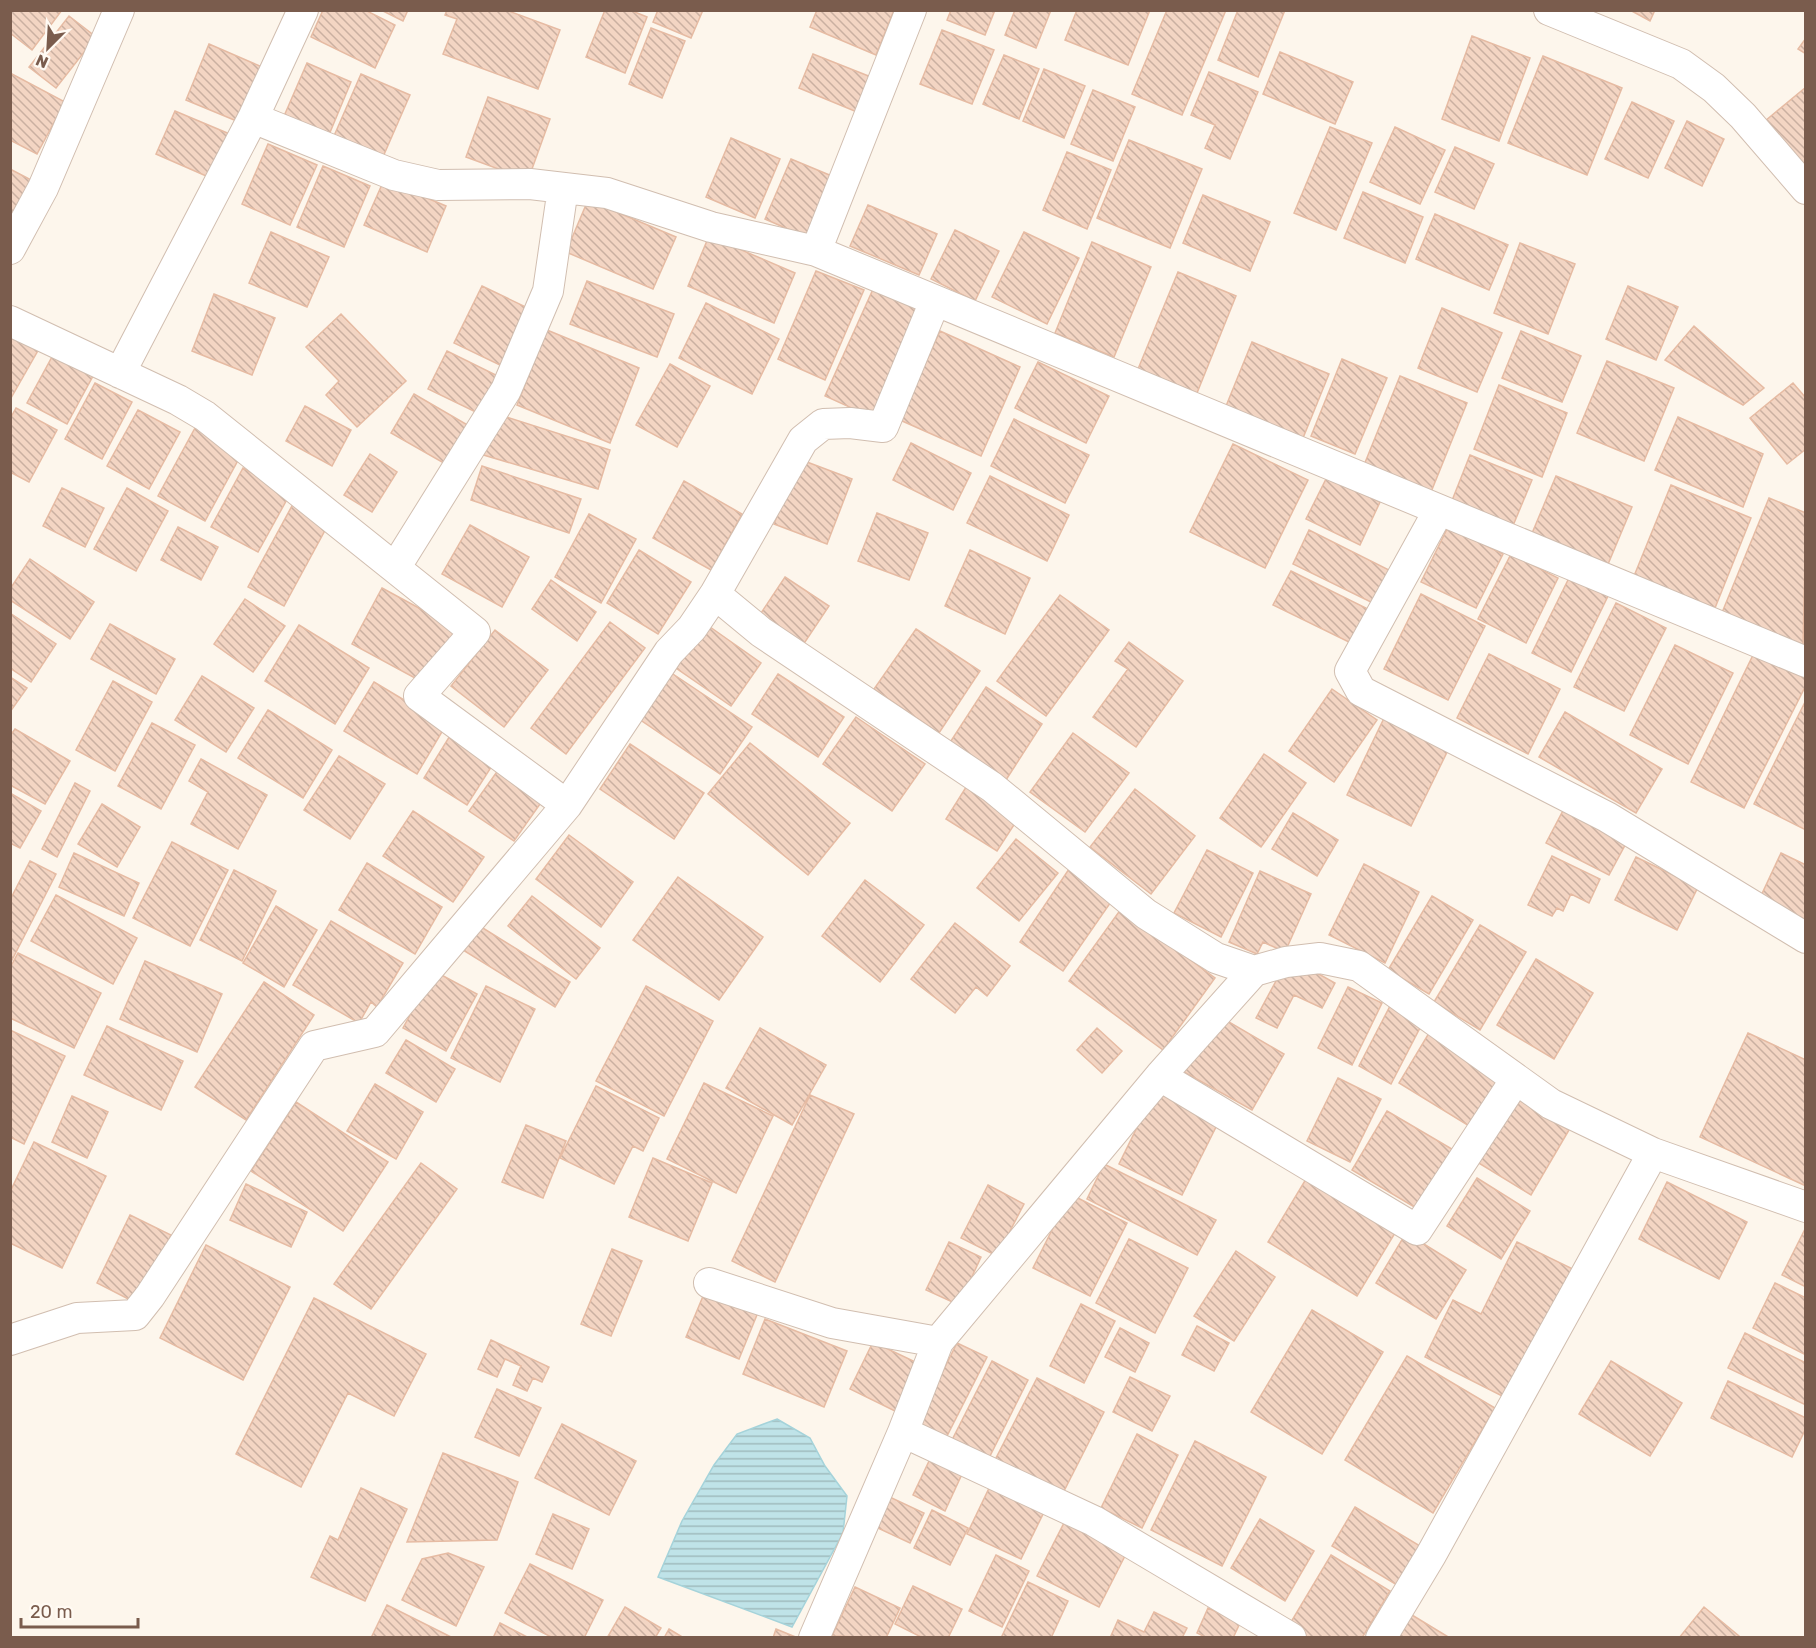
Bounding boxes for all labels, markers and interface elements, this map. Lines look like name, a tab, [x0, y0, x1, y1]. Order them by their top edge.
north arrow	[18, 18, 78, 78]
text: N	[33, 50, 51, 72]
scale bar	[21, 1591, 138, 1629]
text: 20 m	[30, 1601, 72, 1623]

